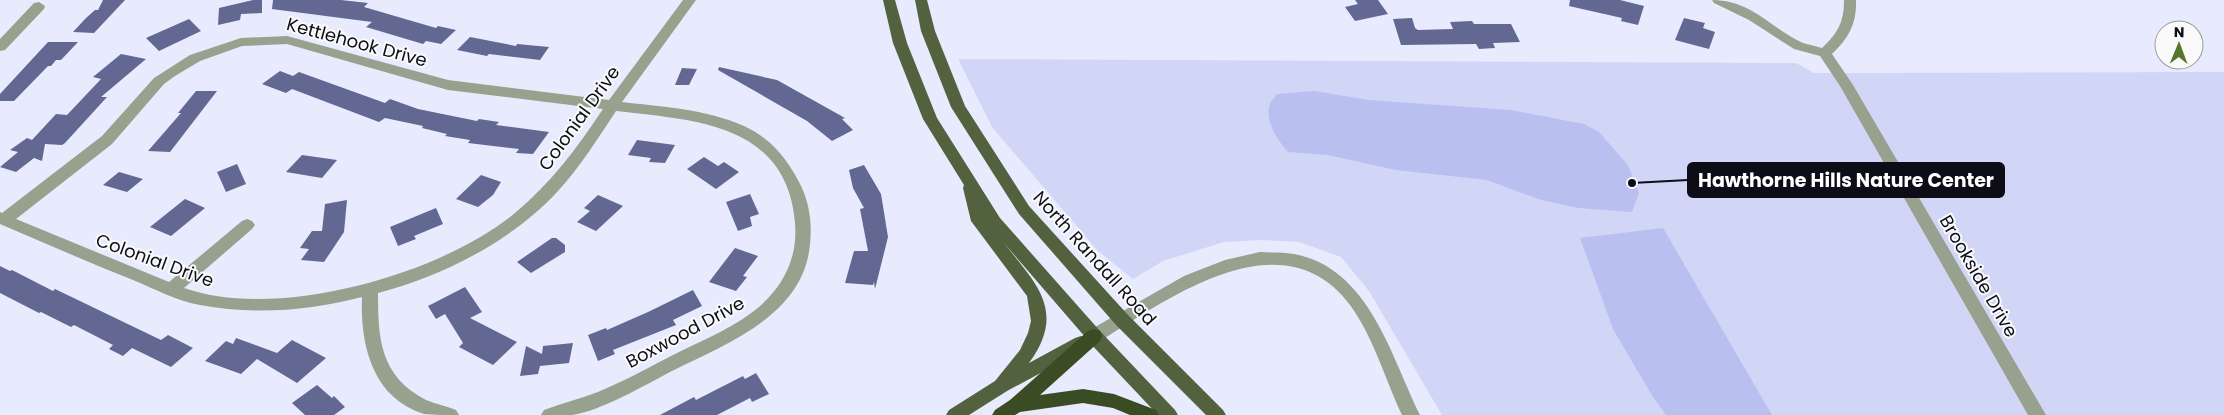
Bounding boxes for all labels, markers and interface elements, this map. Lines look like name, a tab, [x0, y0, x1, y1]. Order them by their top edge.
street label: Kettlehook Drive	[284, 11, 430, 73]
north arrow	[2154, 20, 2204, 70]
text: N	[2174, 22, 2185, 42]
street label: Colonial Drive	[532, 61, 626, 175]
callout: Hawthorne Hills Nature Center	[1688, 163, 2004, 197]
text: Hawthorne Hills Nature Center	[1698, 167, 1994, 194]
street label: North Randall Road	[1028, 185, 1162, 331]
street label: Brookside Drive	[1934, 210, 2024, 342]
street label: Colonial Drive	[93, 227, 217, 293]
street label: Boxwood Drive	[621, 290, 749, 374]

